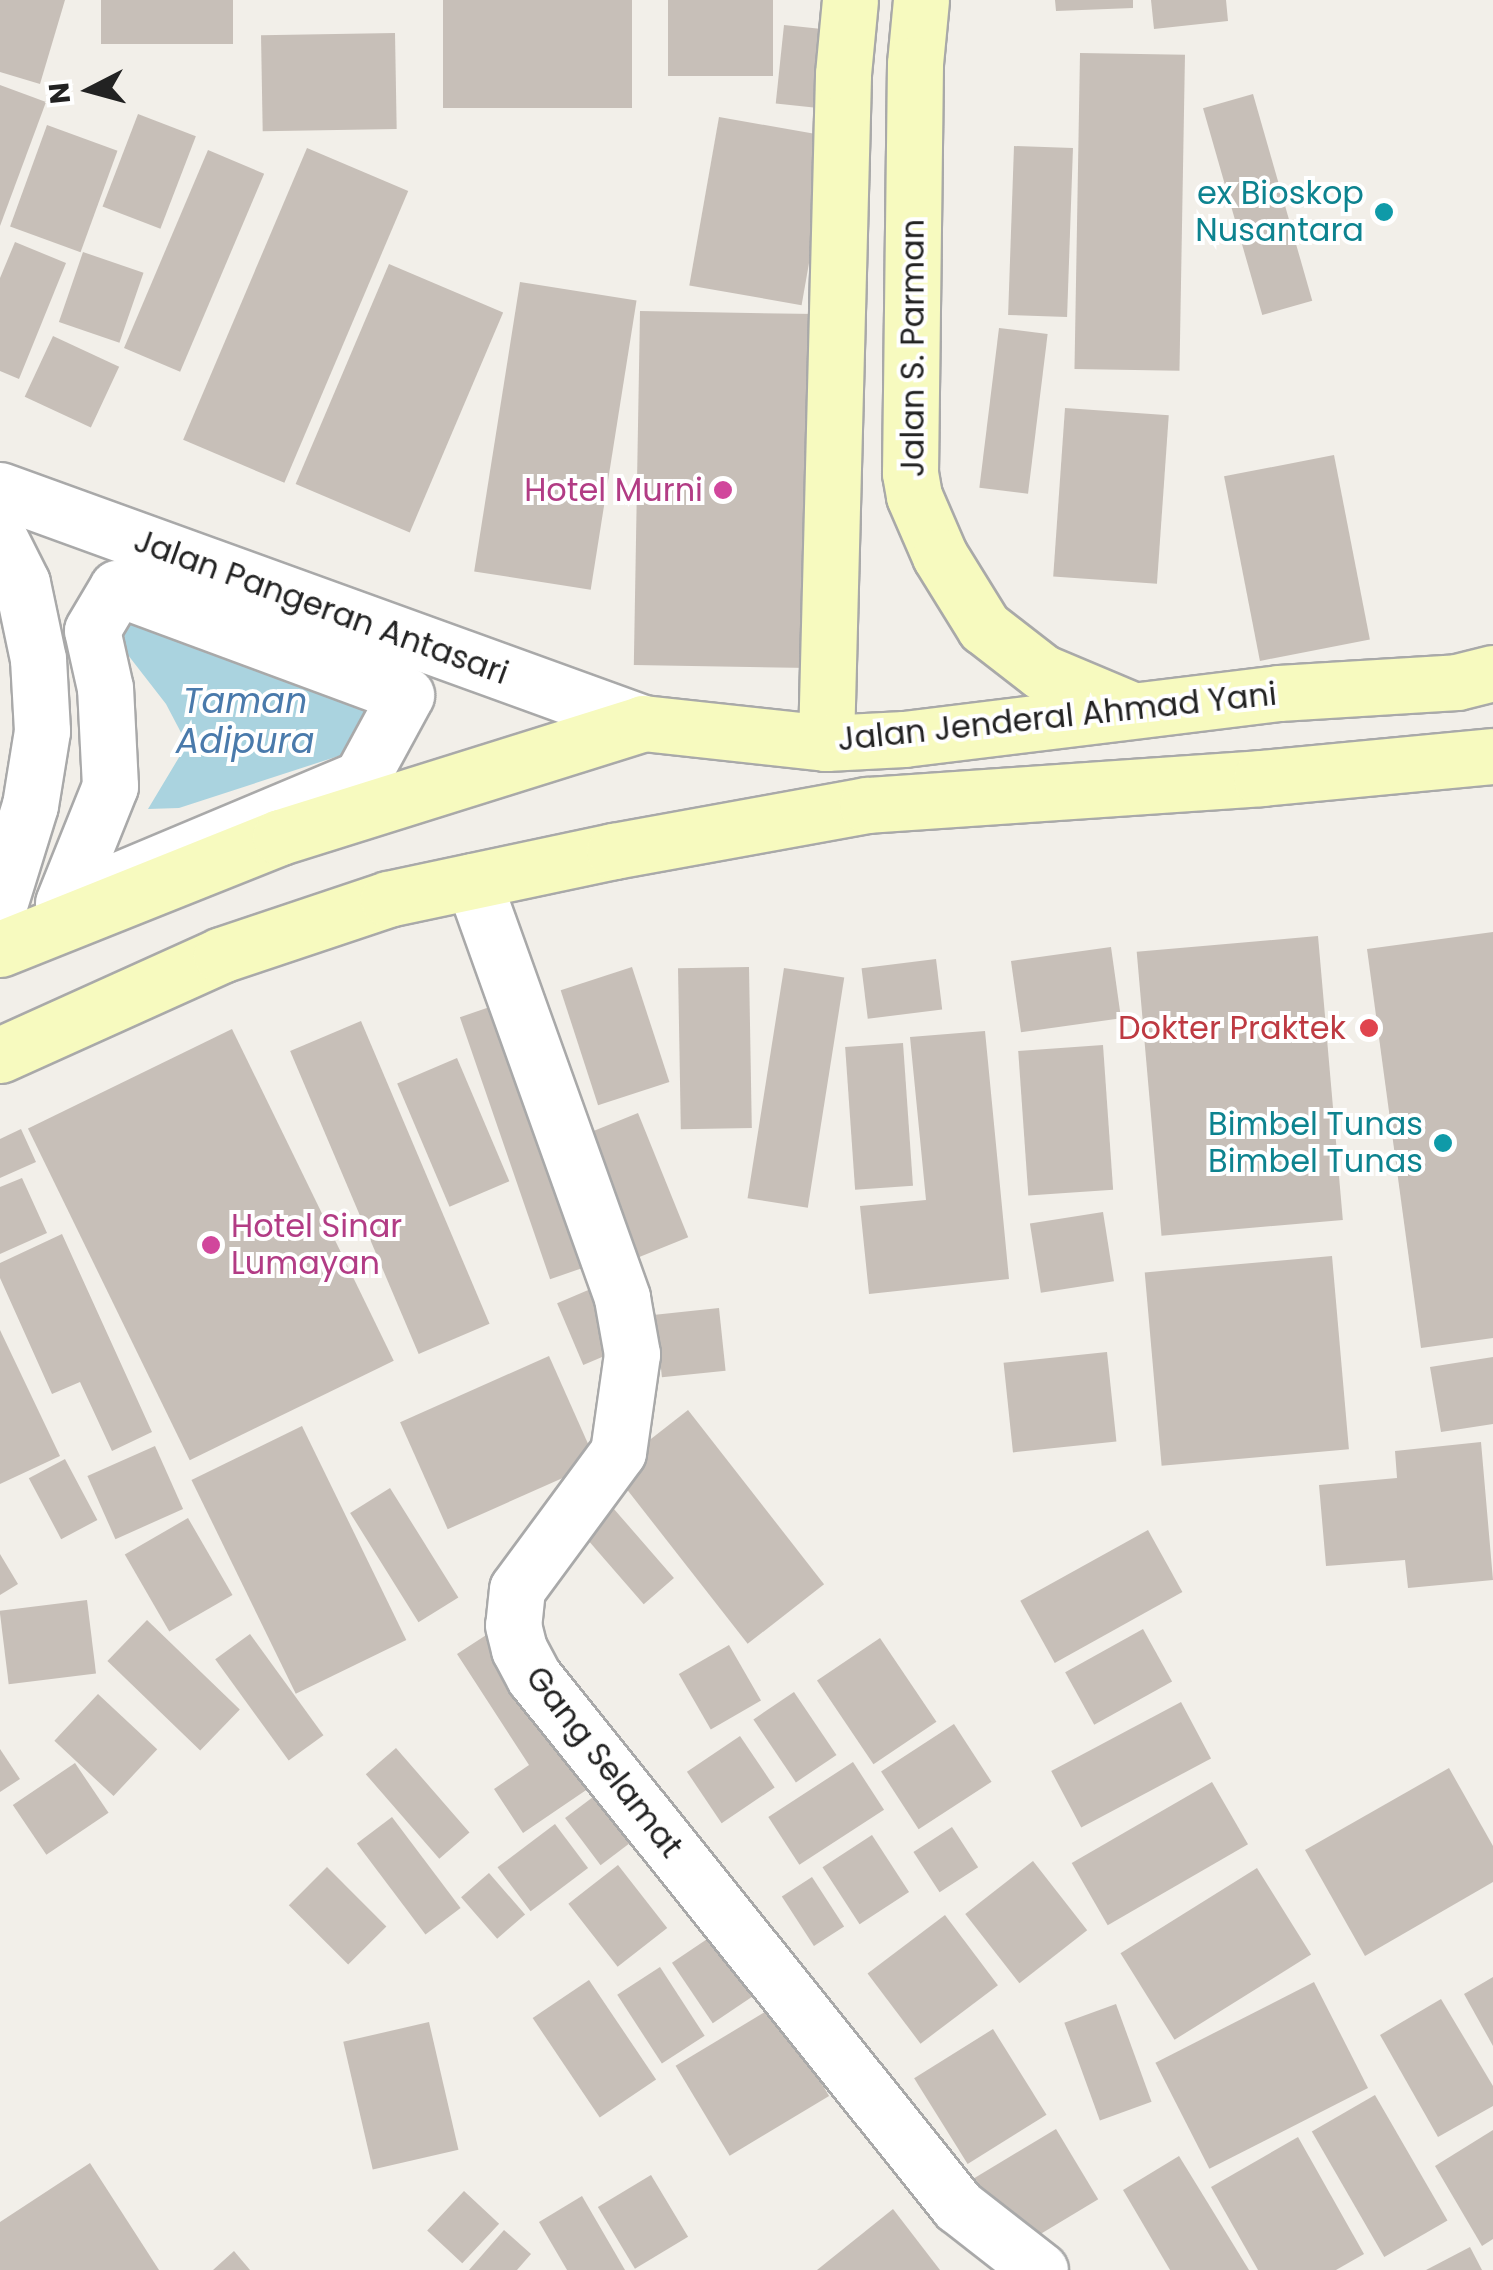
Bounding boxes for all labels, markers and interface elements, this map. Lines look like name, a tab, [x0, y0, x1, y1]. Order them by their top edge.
north arrow	[40, 40, 140, 140]
text: N	[39, 81, 80, 106]
place label: ex Bioskop Nusantara	[1195, 175, 1364, 250]
marker: ex Bioskop Nusantara	[1373, 201, 1395, 223]
street label: Jalan S. Parman	[894, 219, 932, 477]
place label: Hotel Murni	[524, 471, 703, 509]
marker: Hotel Murni	[712, 479, 734, 501]
street label: Jalan Pangeran Antasari	[129, 521, 513, 693]
street label: Jalan Jenderal Ahmad Yani	[836, 675, 1278, 759]
water label: Taman Adipura	[176, 680, 314, 762]
place label: Dokter Praktek	[1118, 1009, 1346, 1047]
marker: Dokter Praktek	[1356, 1015, 1382, 1041]
place label: Bimbel Tunas Bimbel Tunas	[1208, 1106, 1423, 1181]
marker: Bimbel Tunas Bimbel Tunas	[1432, 1132, 1454, 1154]
place label: Hotel Sinar Lumayan	[231, 1208, 402, 1283]
marker: Hotel Sinar Lumayan	[200, 1234, 222, 1256]
street label: Gang Selamat	[518, 1659, 690, 1865]

